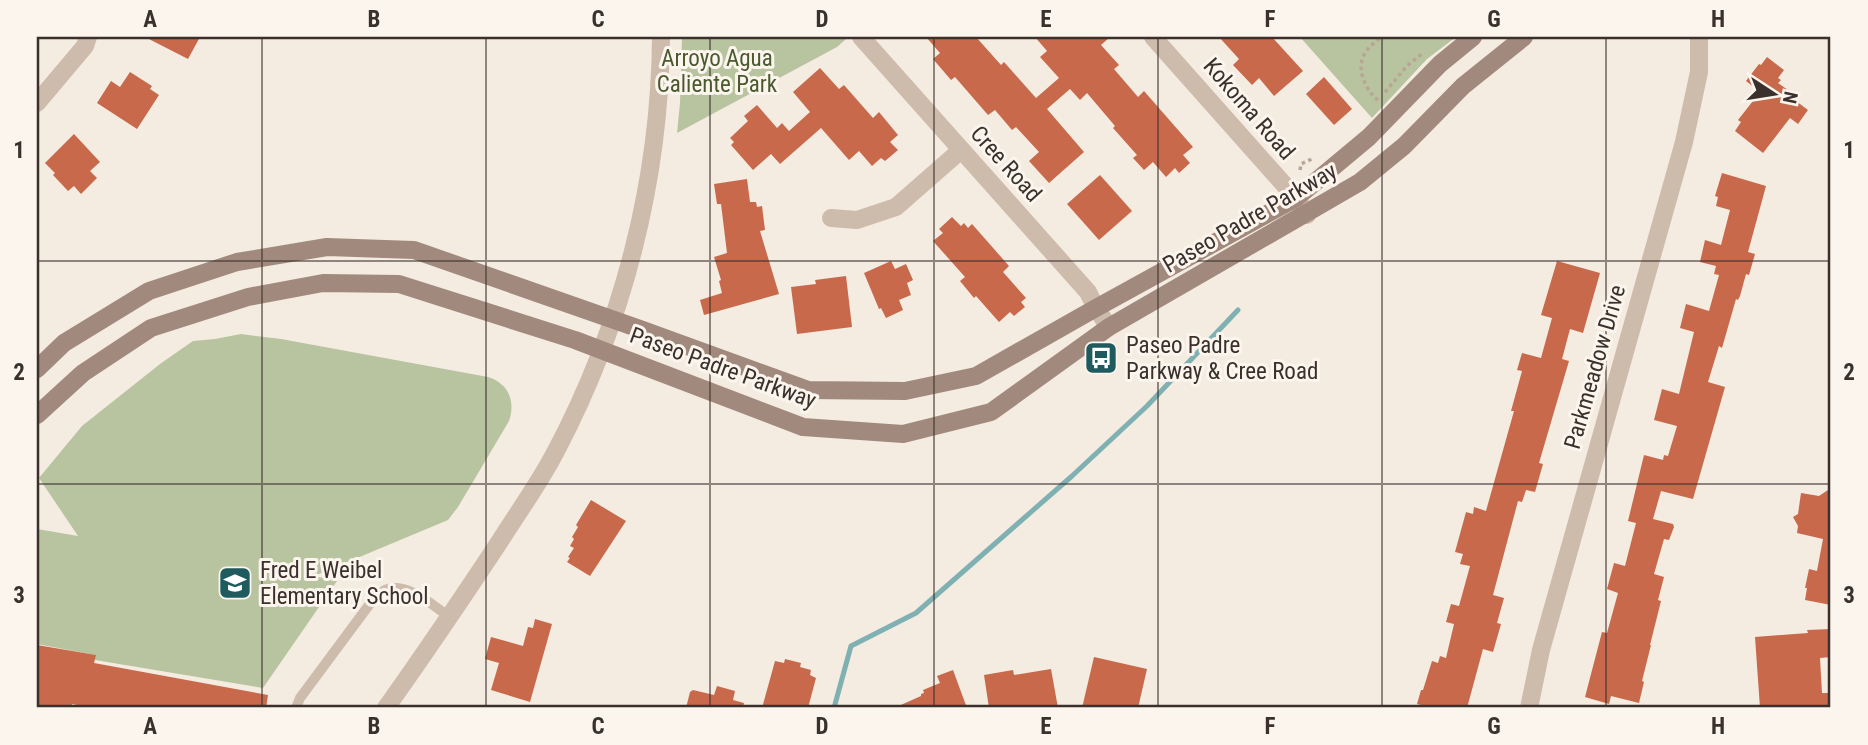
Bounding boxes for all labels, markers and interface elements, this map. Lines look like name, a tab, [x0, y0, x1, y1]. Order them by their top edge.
text: A	[143, 6, 157, 33]
text: B	[368, 6, 380, 33]
text: C	[591, 6, 605, 33]
text: D	[816, 6, 829, 33]
text: E	[1040, 6, 1052, 33]
text: F	[1265, 6, 1276, 33]
text: G	[1487, 6, 1501, 33]
text: H	[1711, 6, 1725, 33]
park label: Arroyo Agua Caliente Park	[657, 45, 778, 98]
street label: Kokoma Road	[1198, 53, 1300, 165]
north arrow	[1738, 60, 1808, 130]
text: N	[1778, 89, 1803, 106]
street label: Cree Road	[965, 120, 1047, 208]
text: 1	[13, 137, 25, 164]
text: 1	[1843, 137, 1855, 164]
street label: Paseo Padre Parkway	[1158, 157, 1342, 279]
street label: Parkmeadow Drive	[1559, 282, 1631, 452]
street label: Paseo Padre Parkway	[626, 322, 820, 414]
place label: Paseo Padre Parkway & Cree Road	[1126, 332, 1318, 385]
bus stop icon: Paseo Padre Parkway & Cree Road	[1082, 339, 1120, 377]
text: 2	[13, 359, 25, 386]
text: 2	[1843, 359, 1855, 386]
place label: Fred E Weibel Elementary School	[260, 557, 429, 610]
school or university icon: Fred E Weibel Elementary School	[216, 564, 254, 602]
text: 3	[13, 582, 25, 609]
text: 3	[1843, 582, 1855, 609]
text: A	[143, 713, 157, 740]
text: B	[368, 713, 380, 740]
text: C	[591, 713, 605, 740]
text: D	[816, 713, 829, 740]
text: E	[1040, 713, 1052, 740]
text: F	[1265, 713, 1276, 740]
text: G	[1487, 713, 1501, 740]
text: H	[1711, 713, 1725, 740]

